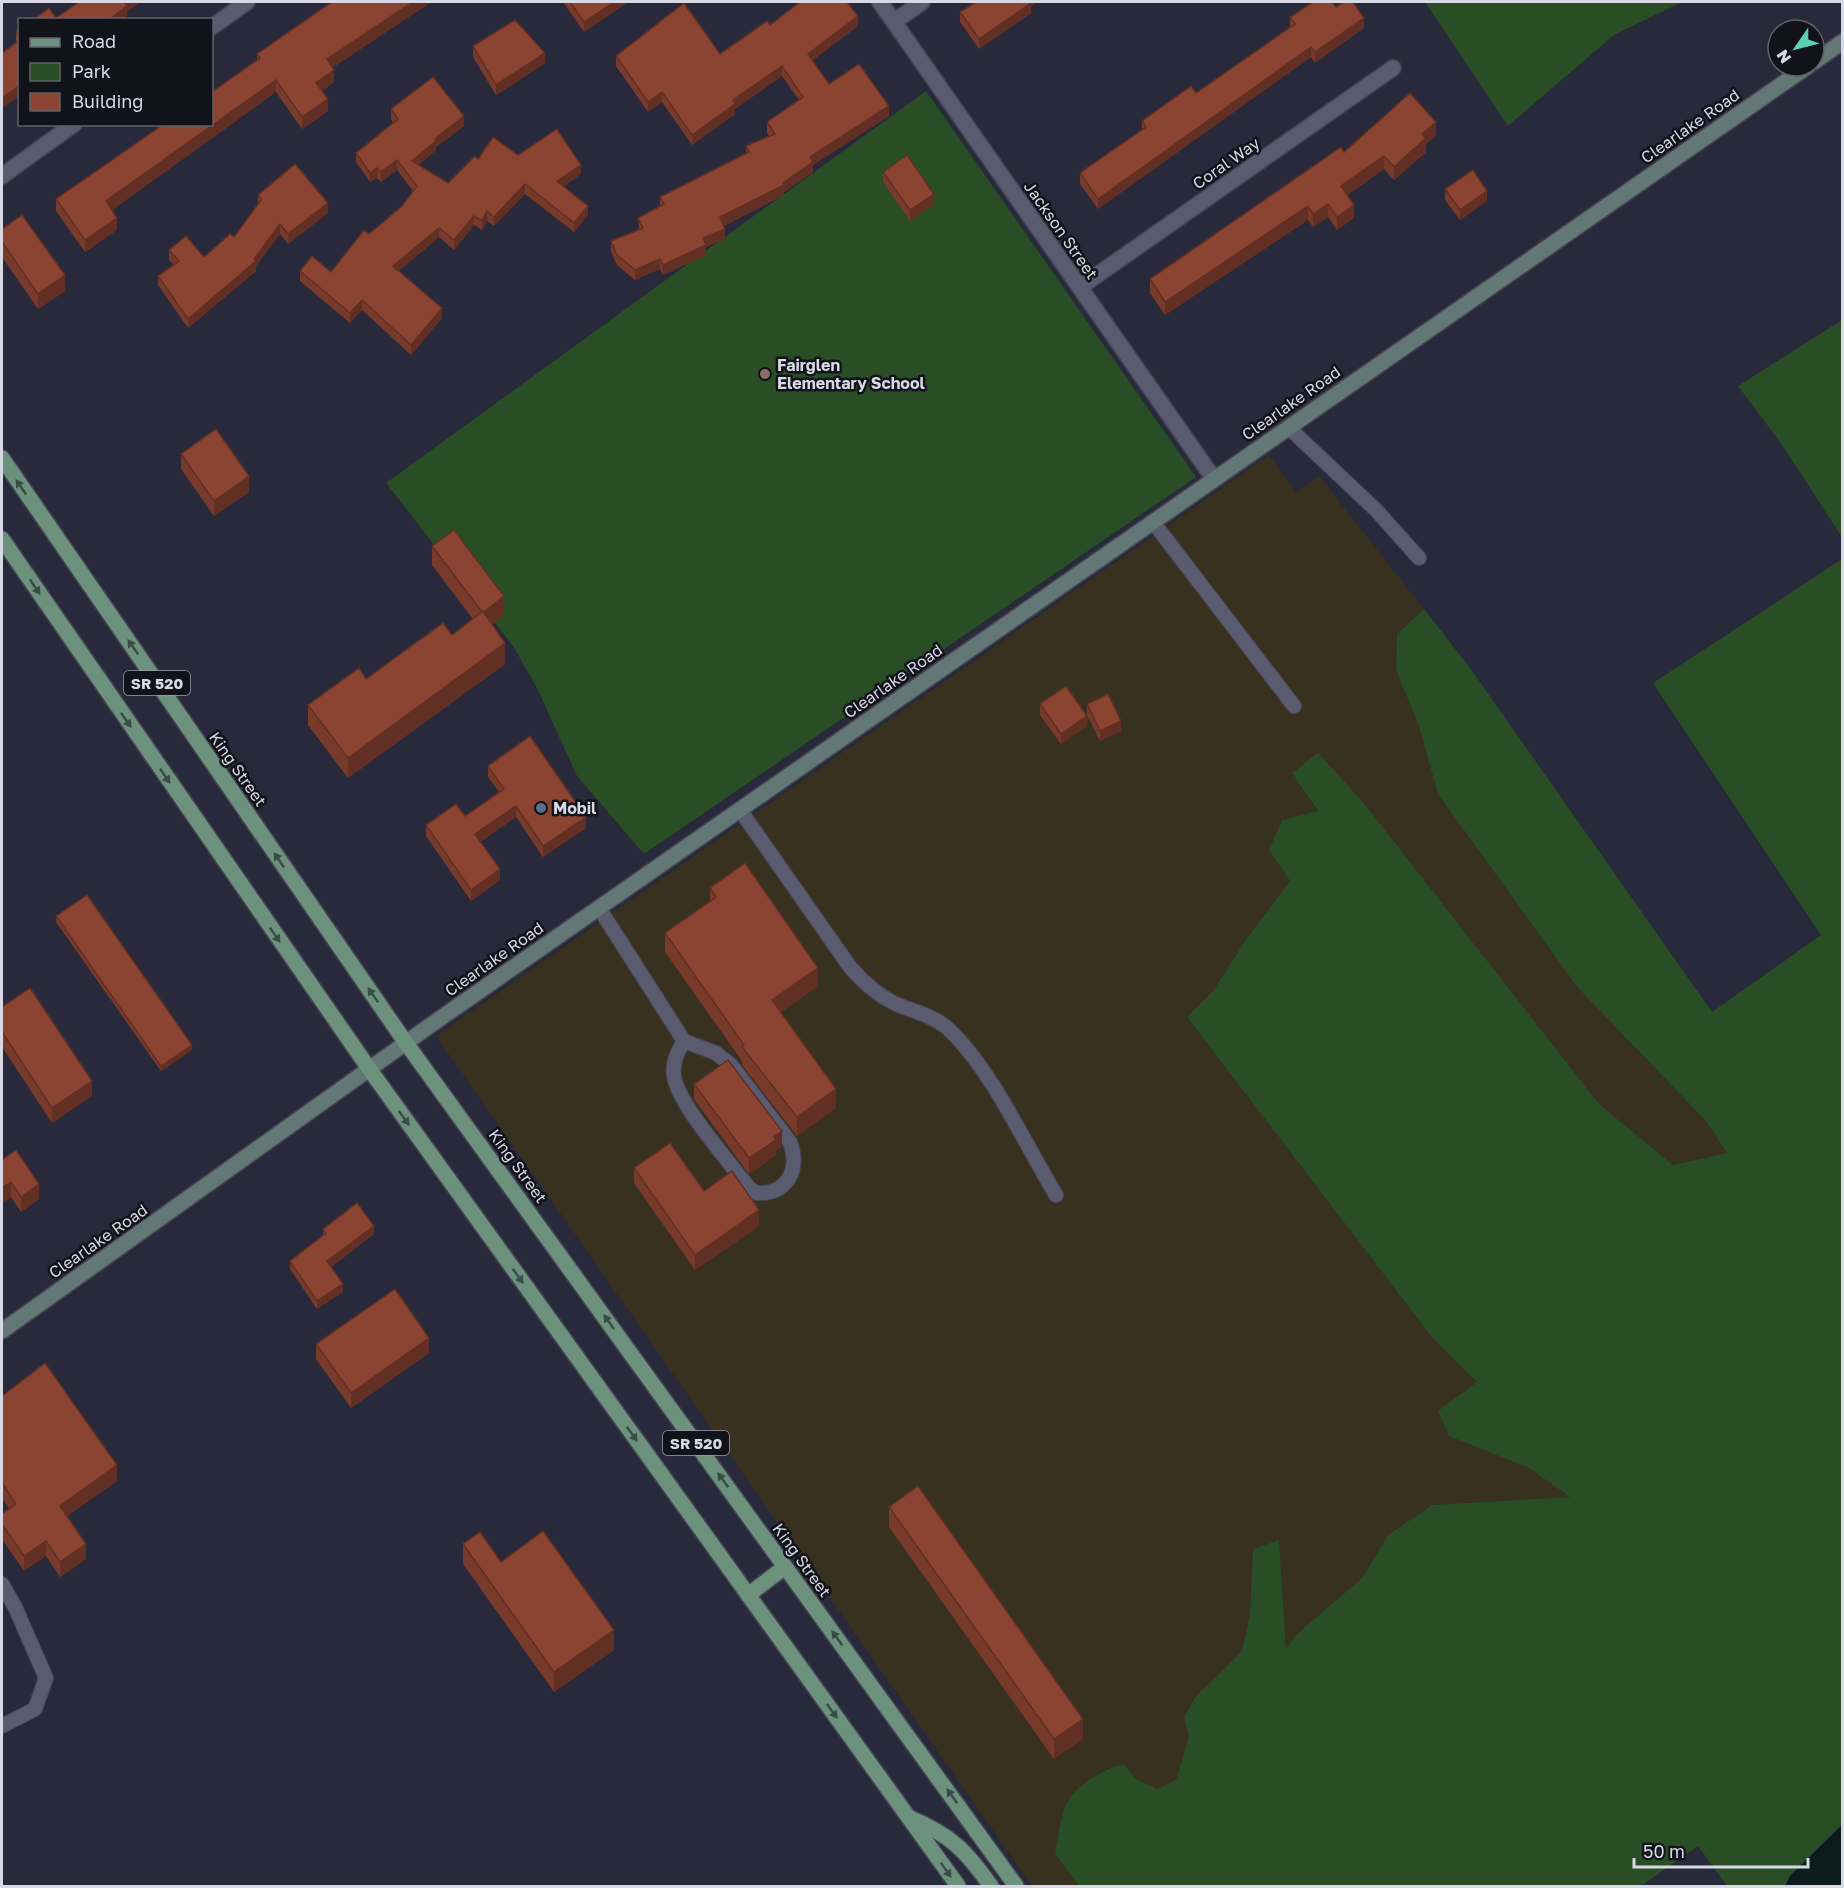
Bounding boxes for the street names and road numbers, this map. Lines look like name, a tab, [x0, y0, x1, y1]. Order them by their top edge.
street label: Clearlake Road	[1637, 85, 1743, 167]
street label: Coral Way	[1189, 133, 1263, 193]
street label: Jackson Street	[1020, 177, 1102, 283]
street label: Clearlake Road	[1238, 362, 1344, 444]
street label: Clearlake Road	[840, 640, 946, 722]
road number: SR 520	[124, 671, 190, 695]
street label: King Street	[205, 728, 271, 810]
street label: Clearlake Road	[441, 918, 547, 1000]
street label: King Street	[485, 1125, 551, 1207]
street label: Clearlake Road	[45, 1200, 151, 1282]
road number: SR 520	[663, 1431, 729, 1455]
street label: King Street	[769, 1519, 835, 1601]

